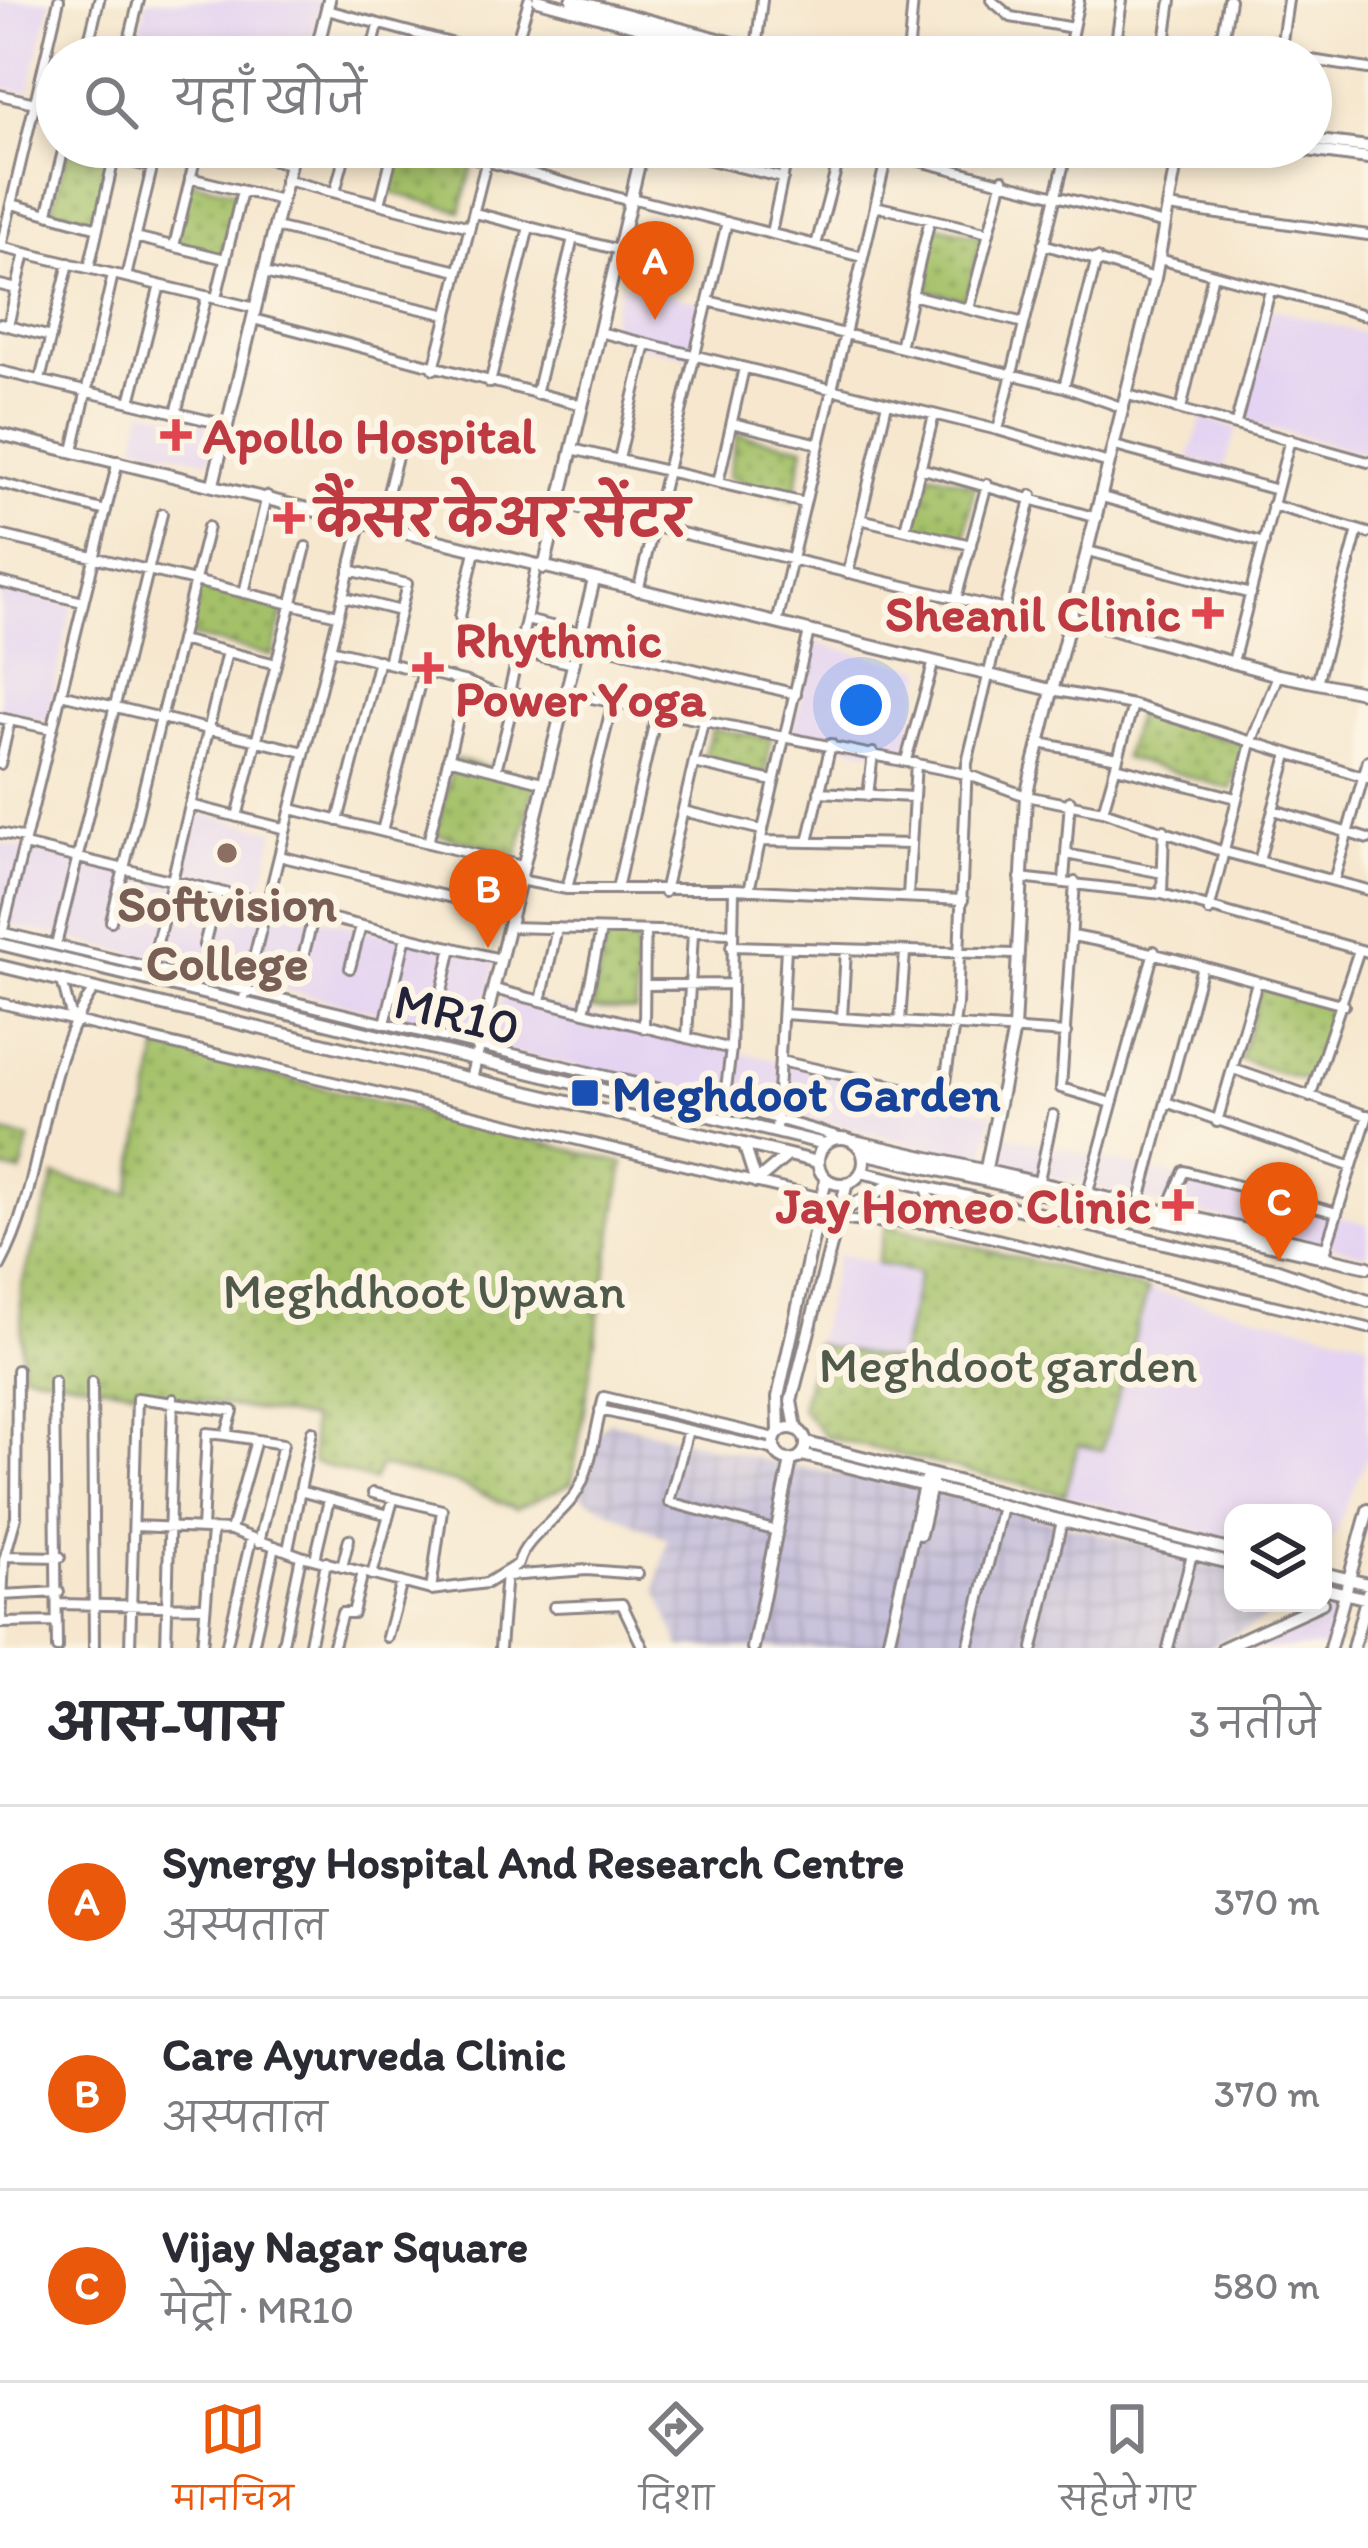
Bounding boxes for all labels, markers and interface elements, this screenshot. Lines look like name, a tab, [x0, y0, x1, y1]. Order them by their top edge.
search box	[36, 36, 1332, 168]
icon: search	[78, 69, 144, 135]
text: यहाँ खोजें	[174, 71, 366, 125]
pin: A	[616, 221, 694, 320]
place label: Apollo Hospital	[203, 405, 536, 466]
marker: Apollo Hospital	[160, 419, 192, 451]
place label: कैंसर केअर सेंटर	[312, 472, 693, 549]
marker: कैंसर केअर सेंटर	[273, 502, 305, 534]
place label: Sheanil Clinic	[885, 583, 1181, 644]
marker: Sheanil Clinic	[1192, 597, 1224, 629]
place label: Rhythmic Power Yoga	[455, 609, 706, 729]
marker: Rhythmic Power Yoga	[412, 652, 444, 684]
your location	[831, 675, 891, 735]
marker: Softvision College	[214, 840, 240, 866]
pin: B	[449, 849, 527, 948]
place label: Softvision College	[117, 873, 337, 993]
street label: MR10	[388, 970, 526, 1058]
place label: Meghdoot Garden	[612, 1063, 1001, 1124]
marker: Meghdoot Garden	[569, 1077, 601, 1109]
pin: C	[1240, 1162, 1318, 1261]
place label: Jay Homeo Clinic	[775, 1175, 1151, 1236]
marker: Jay Homeo Clinic	[1162, 1189, 1194, 1221]
park label: Meghdhoot Upwan	[222, 1260, 626, 1321]
park label: Meghdoot garden	[818, 1334, 1198, 1395]
map controls	[1224, 1504, 1332, 1612]
button: layers	[1224, 1504, 1332, 1612]
text: आस-पास	[48, 1692, 281, 1753]
text: 3 नतीजे	[1189, 1700, 1320, 1747]
text: Synergy Hospital And Research Centre	[162, 1835, 904, 1889]
text: A	[75, 1878, 99, 1925]
text: 370 m	[1214, 1878, 1320, 1925]
text: अस्पताल	[162, 1902, 328, 1949]
text: Care Ayurveda Clinic	[162, 2027, 566, 2081]
text: B	[74, 2070, 100, 2117]
text: 370 m	[1214, 2070, 1320, 2117]
text: अस्पताल	[162, 2094, 328, 2141]
text: Vijay Nagar Square	[162, 2219, 528, 2273]
text: C	[74, 2262, 100, 2309]
text: 580 m	[1213, 2262, 1320, 2309]
text: मेट्रो · MR10	[162, 2286, 354, 2333]
tab: मानचित्र	[173, 2396, 294, 2535]
tab: दिशा	[639, 2396, 714, 2535]
tab: सहेजे गए	[1059, 2396, 1195, 2535]

